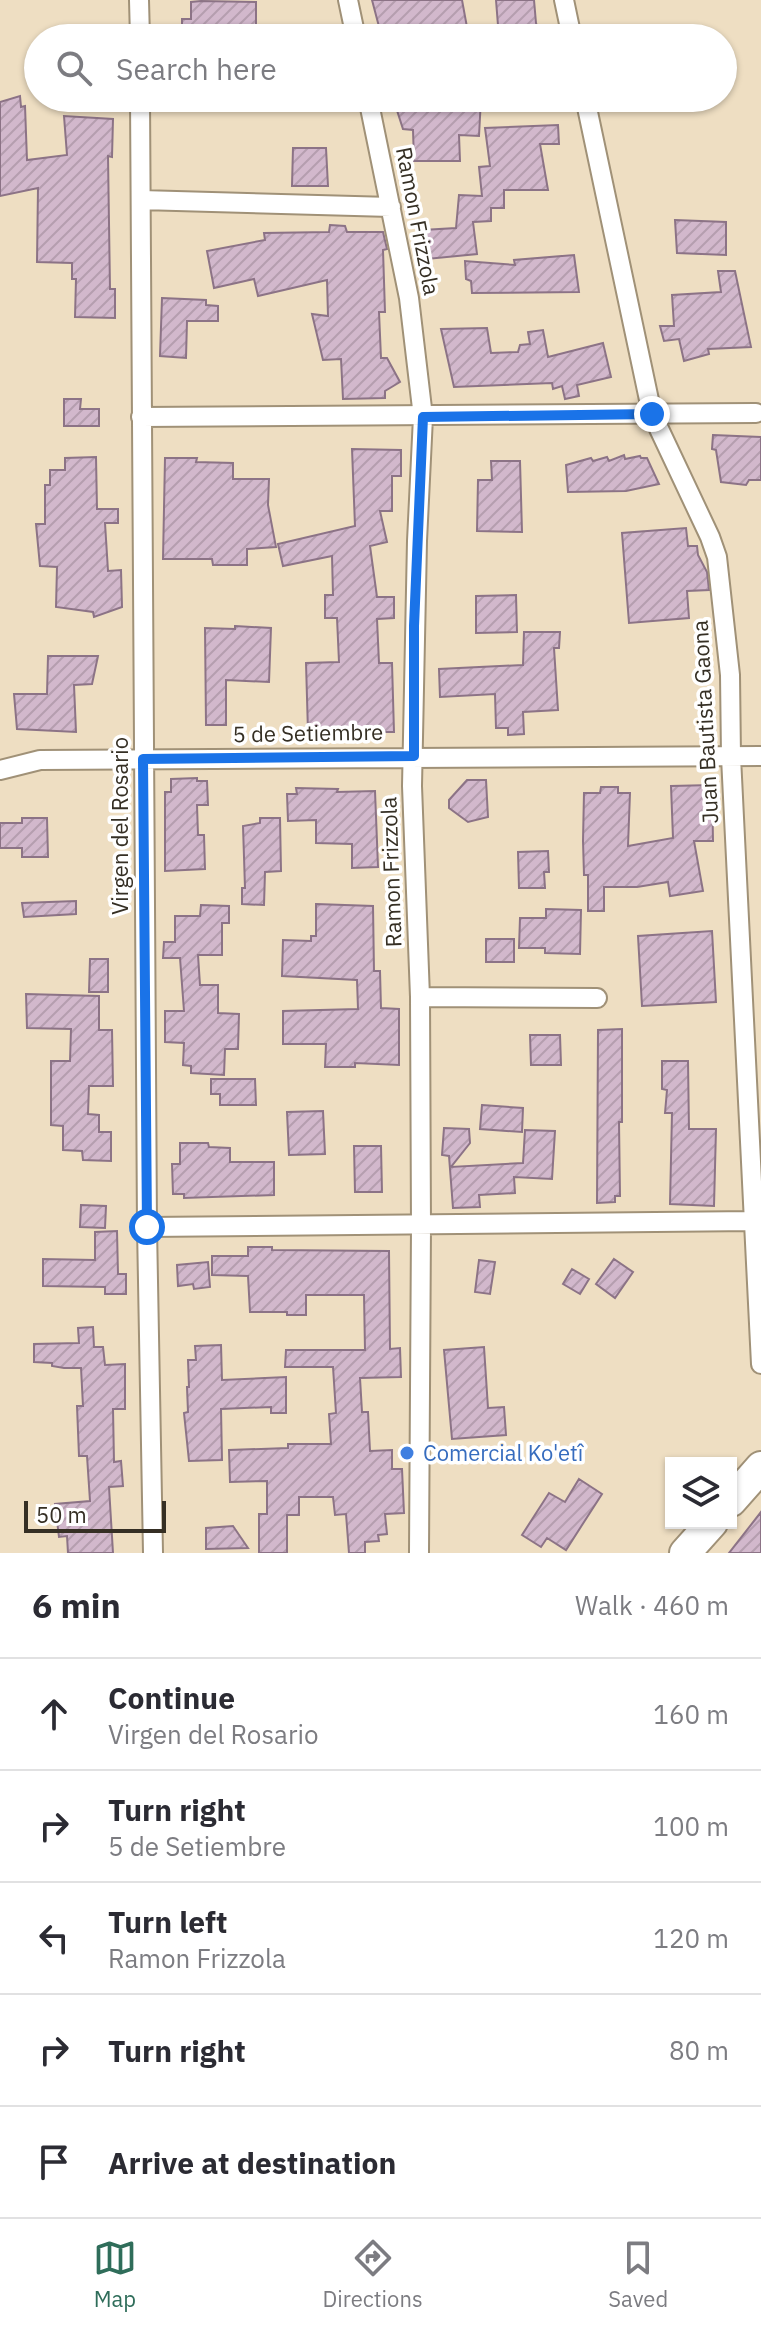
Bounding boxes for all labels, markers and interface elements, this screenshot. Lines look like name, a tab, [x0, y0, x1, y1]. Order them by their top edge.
search box	[24, 24, 737, 112]
icon: search	[52, 46, 96, 90]
text: Search here	[116, 49, 277, 88]
street label: Ramon Frizzola	[390, 144, 447, 298]
route end	[634, 396, 670, 432]
street label: Juan Bautista Gaona	[685, 619, 724, 825]
street label: 5 de Setiembre	[232, 717, 384, 748]
street label: Virgen del Rosario	[105, 737, 134, 915]
street label: Ramon Frizzola	[373, 796, 408, 948]
route start	[129, 1209, 165, 1245]
place label: Comercial Ko'etî	[423, 1438, 585, 1467]
marker: Comercial Ko'etî	[398, 1444, 416, 1462]
map controls	[665, 1457, 737, 1529]
button: layers	[665, 1457, 737, 1529]
scale bar	[24, 1497, 166, 1533]
text: 50 m	[36, 1500, 87, 1529]
text: 6 min	[32, 1583, 121, 1627]
text: Walk · 460 m	[575, 1588, 729, 1622]
text: Continue	[108, 1678, 235, 1717]
icon: ahead	[32, 1692, 76, 1736]
text: 160 m	[653, 1697, 729, 1731]
text: Virgen del Rosario	[108, 1717, 319, 1751]
text: Turn right	[108, 1790, 246, 1829]
icon: right	[32, 1804, 76, 1848]
text: 100 m	[653, 1809, 729, 1843]
text: 5 de Setiembre	[108, 1829, 286, 1863]
text: Turn left	[108, 1902, 227, 1941]
icon: left	[32, 1916, 76, 1960]
text: 120 m	[653, 1921, 729, 1955]
text: Ramon Frizzola	[108, 1941, 286, 1975]
icon: right	[32, 2028, 76, 2072]
text: Turn right	[108, 2031, 246, 2070]
text: 80 m	[669, 2033, 729, 2067]
icon: arrive	[32, 2140, 76, 2184]
text: Arrive at destination	[108, 2143, 396, 2182]
tab: Map	[93, 2236, 137, 2313]
tab: Directions	[323, 2236, 423, 2313]
tab: Saved	[608, 2236, 668, 2313]

